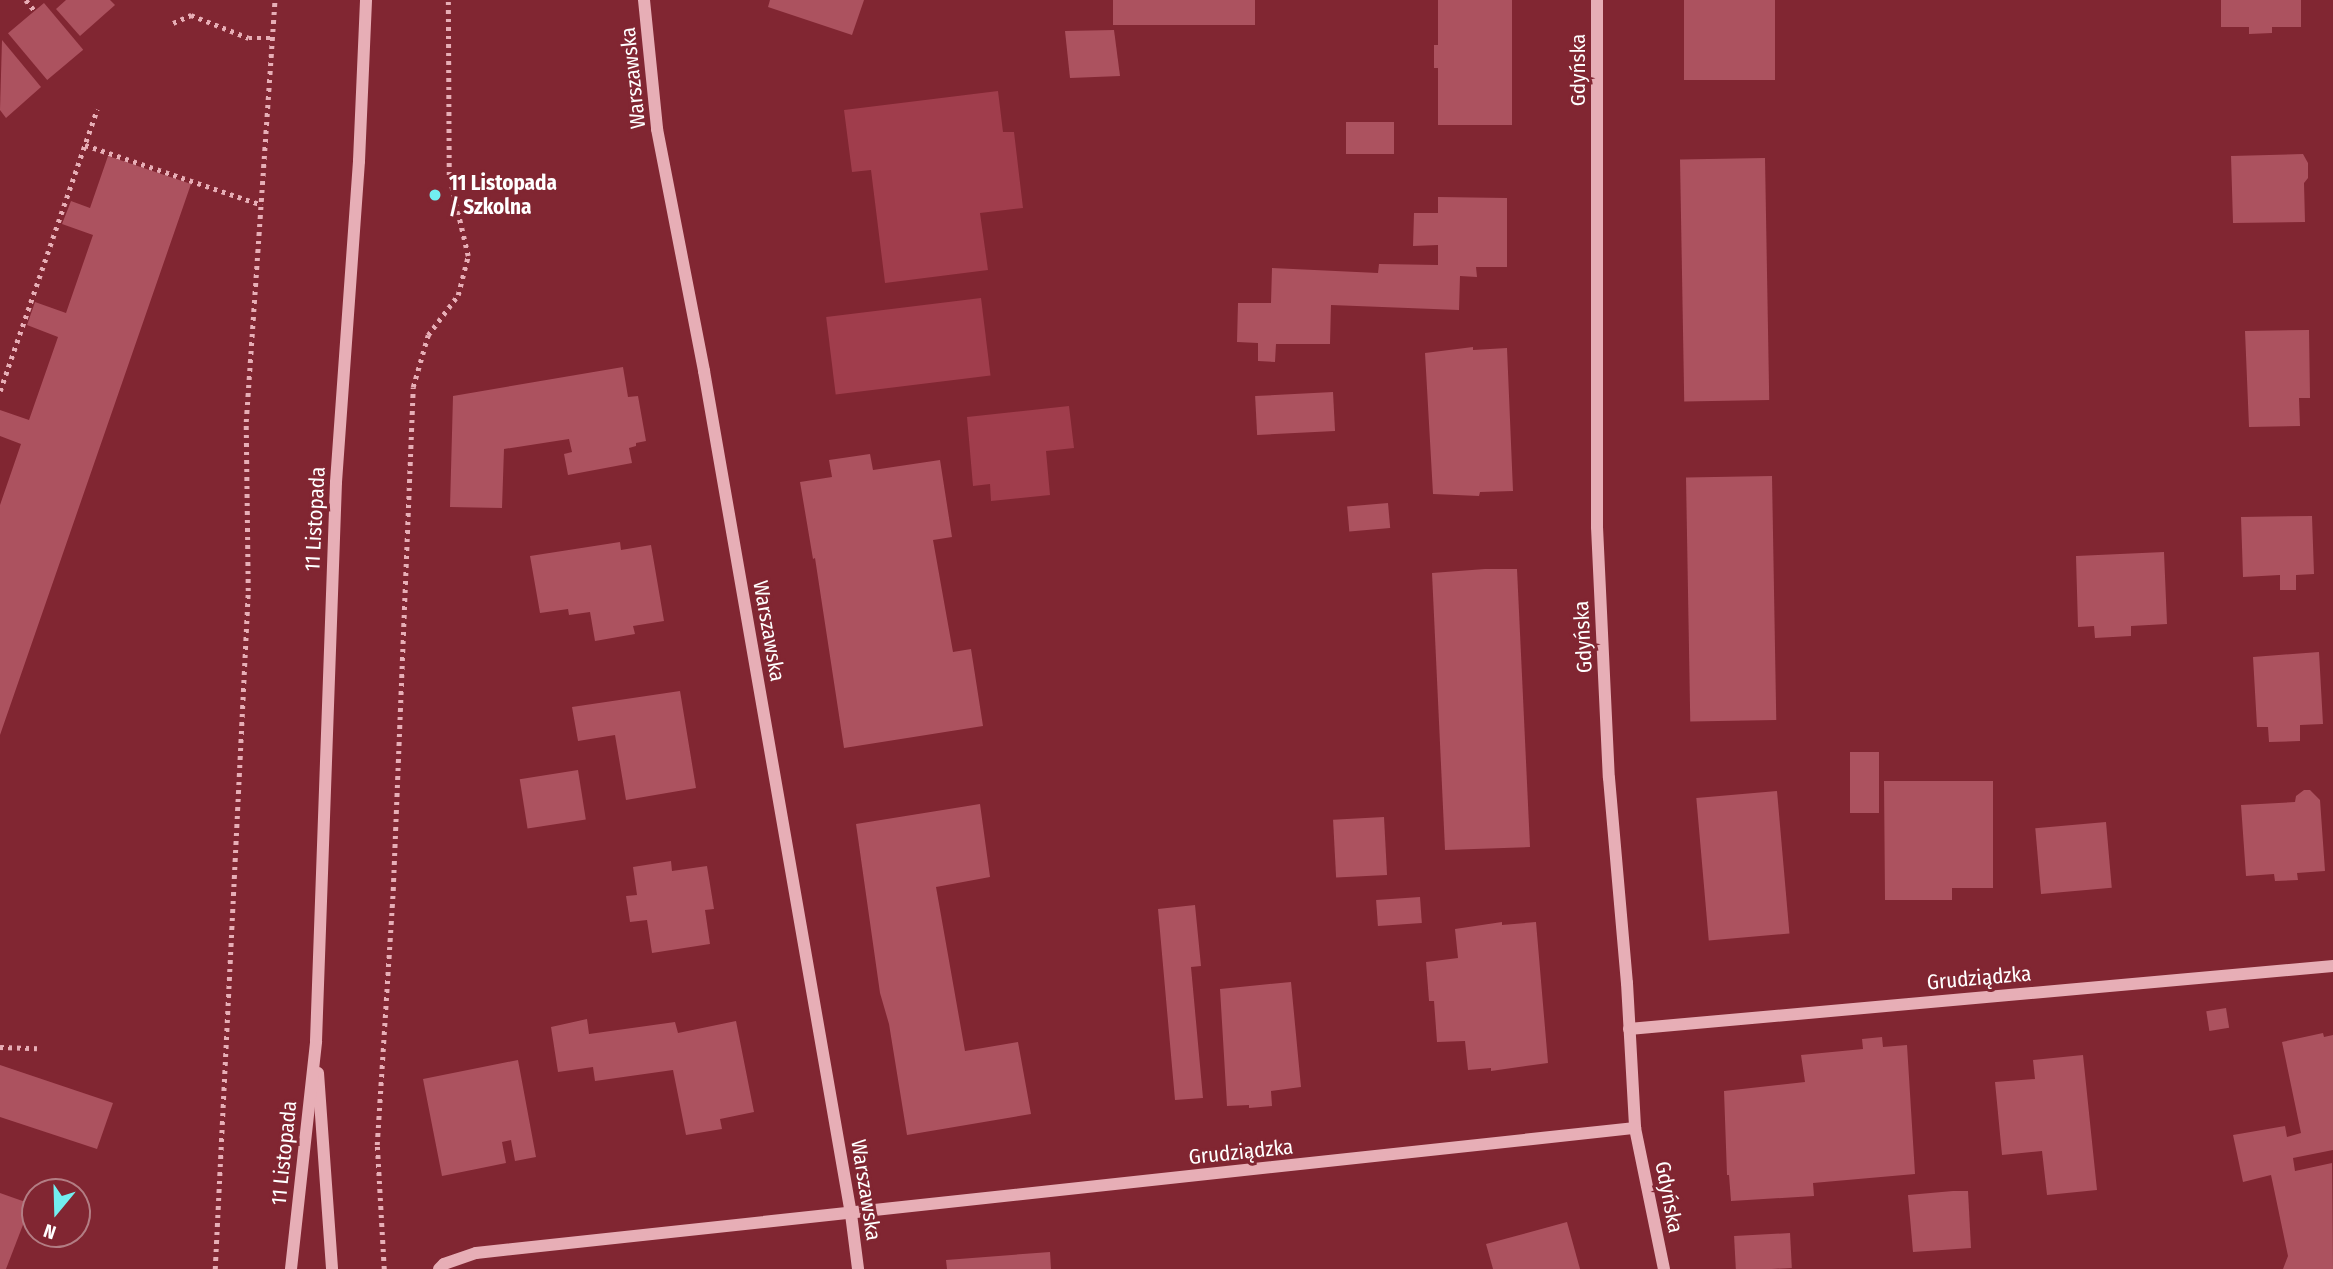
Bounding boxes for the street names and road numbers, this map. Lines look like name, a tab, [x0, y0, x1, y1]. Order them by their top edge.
street label: Warszawska	[615, 26, 651, 130]
street label: Gdyńska	[1565, 34, 1591, 106]
street label: 11 Listopada	[300, 466, 330, 572]
street label: Warszawska	[748, 579, 790, 683]
street label: Gdyńska	[1569, 600, 1597, 674]
street label: Grudziądzka	[1926, 961, 2032, 995]
street label: 11 Listopada	[266, 1099, 302, 1207]
street label: Grudziądzka	[1188, 1134, 1294, 1170]
street label: Warszawska	[846, 1138, 886, 1242]
street label: Gdyńska	[1650, 1159, 1688, 1235]

